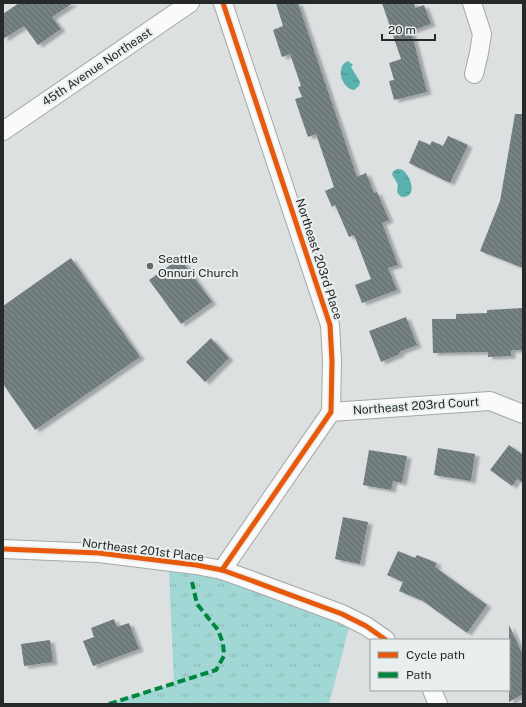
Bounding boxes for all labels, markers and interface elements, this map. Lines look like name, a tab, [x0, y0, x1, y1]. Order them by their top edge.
scale bar	[382, 16, 435, 42]
text: 20 m	[388, 23, 416, 37]
street label: 45th Avenue Northeast	[39, 25, 155, 109]
street label: Northeast 203rd Place	[293, 197, 345, 321]
place label: Seattle Onnuri Church	[158, 252, 238, 280]
marker: Seattle Onnuri Church	[145, 261, 155, 271]
street label: Northeast 203rd Court	[352, 395, 480, 417]
street label: Northeast 201st Place	[81, 536, 205, 564]
legend	[370, 639, 510, 691]
text: Cycle path	[406, 648, 465, 662]
text: Path	[406, 668, 432, 682]

